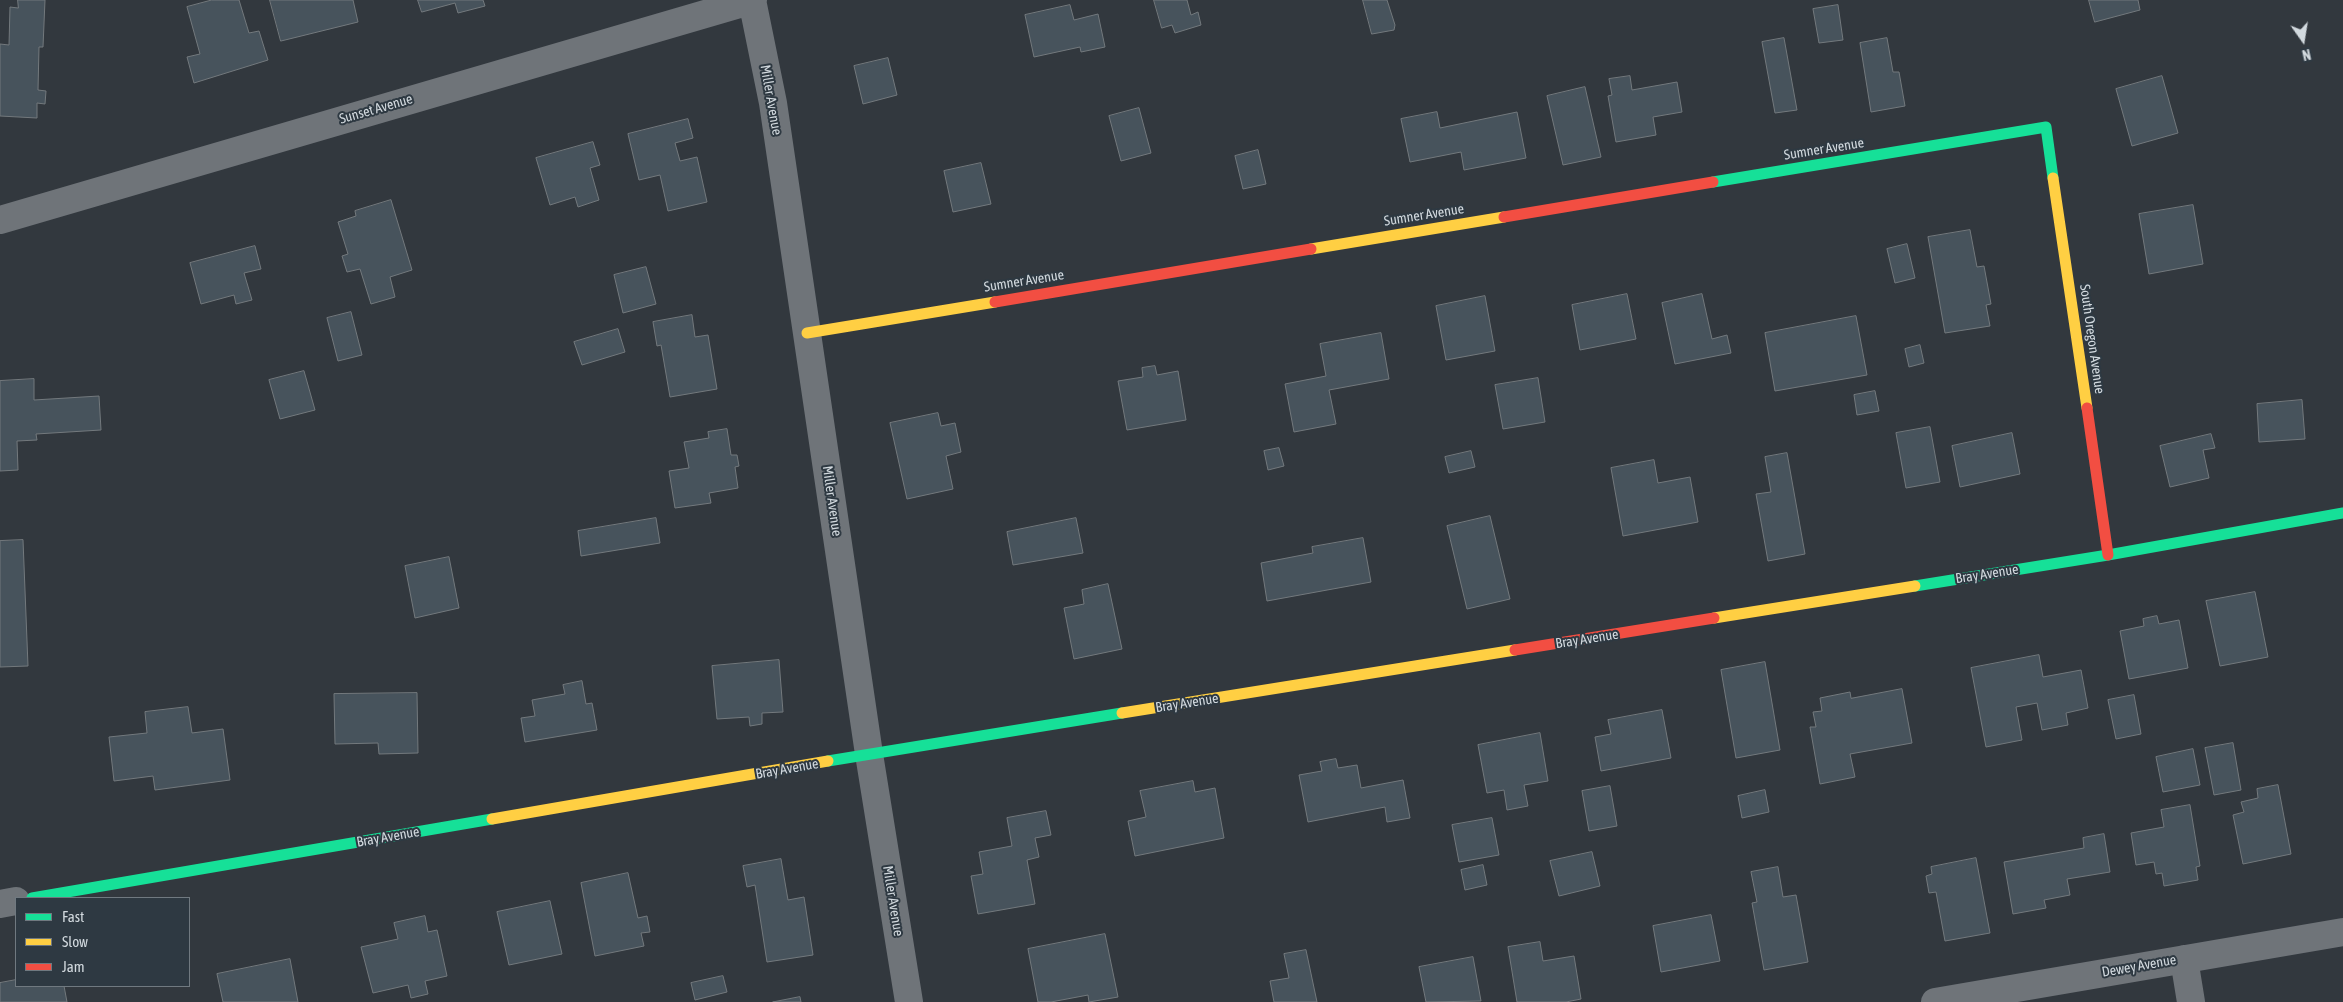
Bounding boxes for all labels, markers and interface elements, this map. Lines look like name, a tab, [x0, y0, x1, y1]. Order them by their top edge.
north arrow	[2278, 15, 2328, 65]
text: N	[2301, 46, 2312, 63]
street label: Miller Avenue	[757, 64, 785, 136]
street label: Sunset Avenue	[337, 91, 415, 127]
street label: Sumner Avenue	[1783, 134, 1865, 164]
street label: Sumner Avenue	[1383, 200, 1465, 230]
street label: Sumner Avenue	[983, 266, 1065, 296]
street label: South Oregon Avenue	[2076, 283, 2108, 395]
street label: Miller Avenue	[819, 465, 845, 537]
street label: Bray Avenue	[1954, 561, 2020, 587]
street label: Bray Avenue	[1554, 626, 1620, 652]
street label: Bray Avenue	[1154, 690, 1220, 716]
street label: Bray Avenue	[754, 755, 820, 783]
street label: Bray Avenue	[355, 823, 421, 851]
street label: Miller Avenue	[879, 865, 907, 937]
legend	[15, 897, 190, 987]
text: Fast	[62, 908, 84, 925]
text: Slow	[62, 933, 88, 950]
street label: Dewey Avenue	[2101, 951, 2177, 981]
text: Jam	[62, 958, 85, 975]

